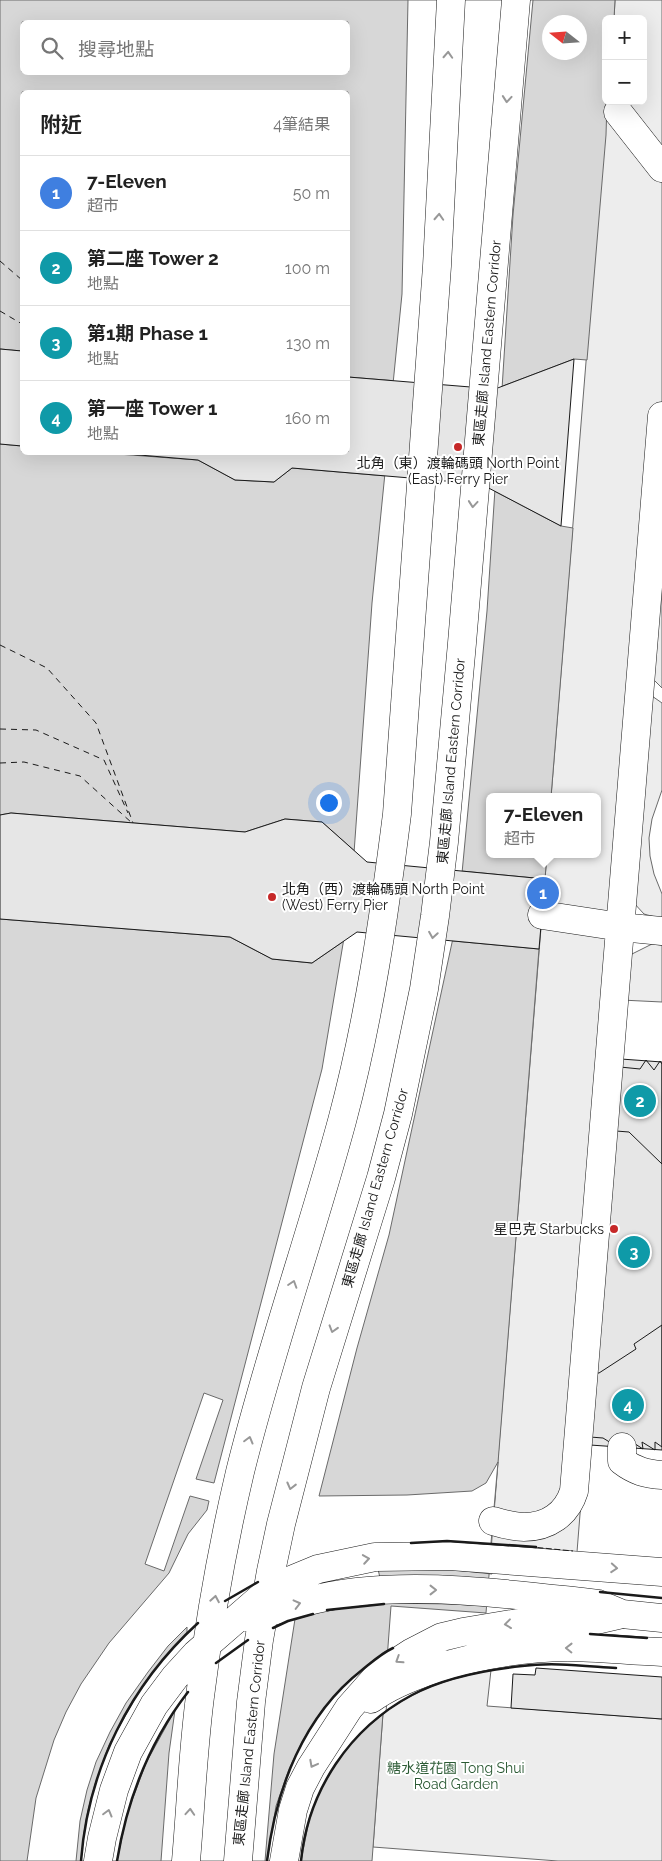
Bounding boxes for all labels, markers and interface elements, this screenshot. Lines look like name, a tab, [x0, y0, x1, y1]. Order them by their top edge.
north arrow	[542, 15, 587, 60]
map controls	[602, 15, 647, 105]
button: +	[602, 15, 647, 60]
search box	[20, 20, 350, 75]
icon: search	[38, 34, 66, 62]
text: 搜尋地點	[78, 38, 154, 60]
one-way arrow	[443, 50, 454, 58]
button: −	[602, 60, 647, 105]
one-way arrow	[502, 95, 513, 103]
text: 附近	[40, 112, 82, 137]
text: 4筆結果	[273, 115, 330, 134]
text: 7-Eleven	[87, 170, 167, 192]
text: 1	[52, 184, 60, 203]
text: 50 m	[293, 184, 330, 203]
text: 超市	[87, 196, 119, 215]
one-way arrow	[434, 213, 445, 221]
street label: 東區走廊 Island Eastern Corridor	[470, 239, 504, 447]
text: 第二座 Tower 2	[87, 247, 219, 269]
text: 2	[51, 259, 61, 278]
text: 100 m	[285, 259, 330, 278]
text: 地點	[87, 274, 119, 293]
text: 第1期 Phase 1	[87, 322, 208, 344]
text: 3	[52, 334, 60, 353]
text: 130 m	[286, 334, 330, 353]
text: 地點	[87, 349, 119, 368]
text: 第一座 Tower 1	[87, 397, 217, 419]
text: 4	[51, 409, 61, 428]
text: 160 m	[285, 409, 330, 428]
text: 地點	[87, 424, 119, 443]
marker: 北角（東）渡輪碼頭 North Point (East) Ferry Pier	[452, 441, 464, 453]
place label: 北角（東）渡輪碼頭 North Point (East) Ferry Pier	[357, 455, 560, 487]
one-way arrow	[468, 500, 479, 508]
street label: 東區走廊 Island Eastern Corridor	[434, 657, 468, 865]
your location	[316, 790, 342, 816]
popup	[486, 793, 601, 858]
text: 7-Eleven	[504, 803, 583, 825]
text: 超市	[504, 829, 536, 848]
pin: 1	[527, 874, 559, 912]
place label: 北角（西）渡輪碼頭 North Point (West) Ferry Pier	[282, 881, 485, 913]
marker: 北角（西）渡輪碼頭 North Point (West) Ferry Pier	[266, 891, 278, 903]
one-way arrow	[428, 930, 438, 939]
pin: 2	[624, 1082, 656, 1120]
street label: 東區走廊 Island Eastern Corridor	[339, 1086, 411, 1290]
place label: 星巴克 Starbucks	[494, 1221, 604, 1237]
marker: 星巴克 Starbucks	[608, 1223, 620, 1235]
pin: 3	[618, 1233, 650, 1271]
one-way arrow	[288, 1280, 298, 1289]
one-way arrow	[329, 1325, 339, 1333]
pin: 4	[612, 1386, 644, 1424]
one-way arrow	[243, 1437, 253, 1445]
one-way arrow	[286, 1482, 297, 1491]
one-way arrow	[361, 1554, 370, 1564]
one-way arrow	[610, 1562, 618, 1573]
one-way arrow	[429, 1585, 437, 1595]
one-way arrow	[209, 1595, 219, 1603]
one-way arrow	[292, 1599, 301, 1610]
one-way arrow	[504, 1618, 512, 1629]
street label: 東區走廊 Island Eastern Corridor	[230, 1639, 268, 1847]
one-way arrow	[564, 1642, 572, 1653]
one-way arrow	[395, 1654, 405, 1663]
one-way arrow	[309, 1759, 319, 1768]
park label: 糖水道花園 Tong Shui Road Garden	[387, 1760, 525, 1792]
one-way arrow	[184, 1808, 195, 1816]
one-way arrow	[102, 1810, 112, 1818]

